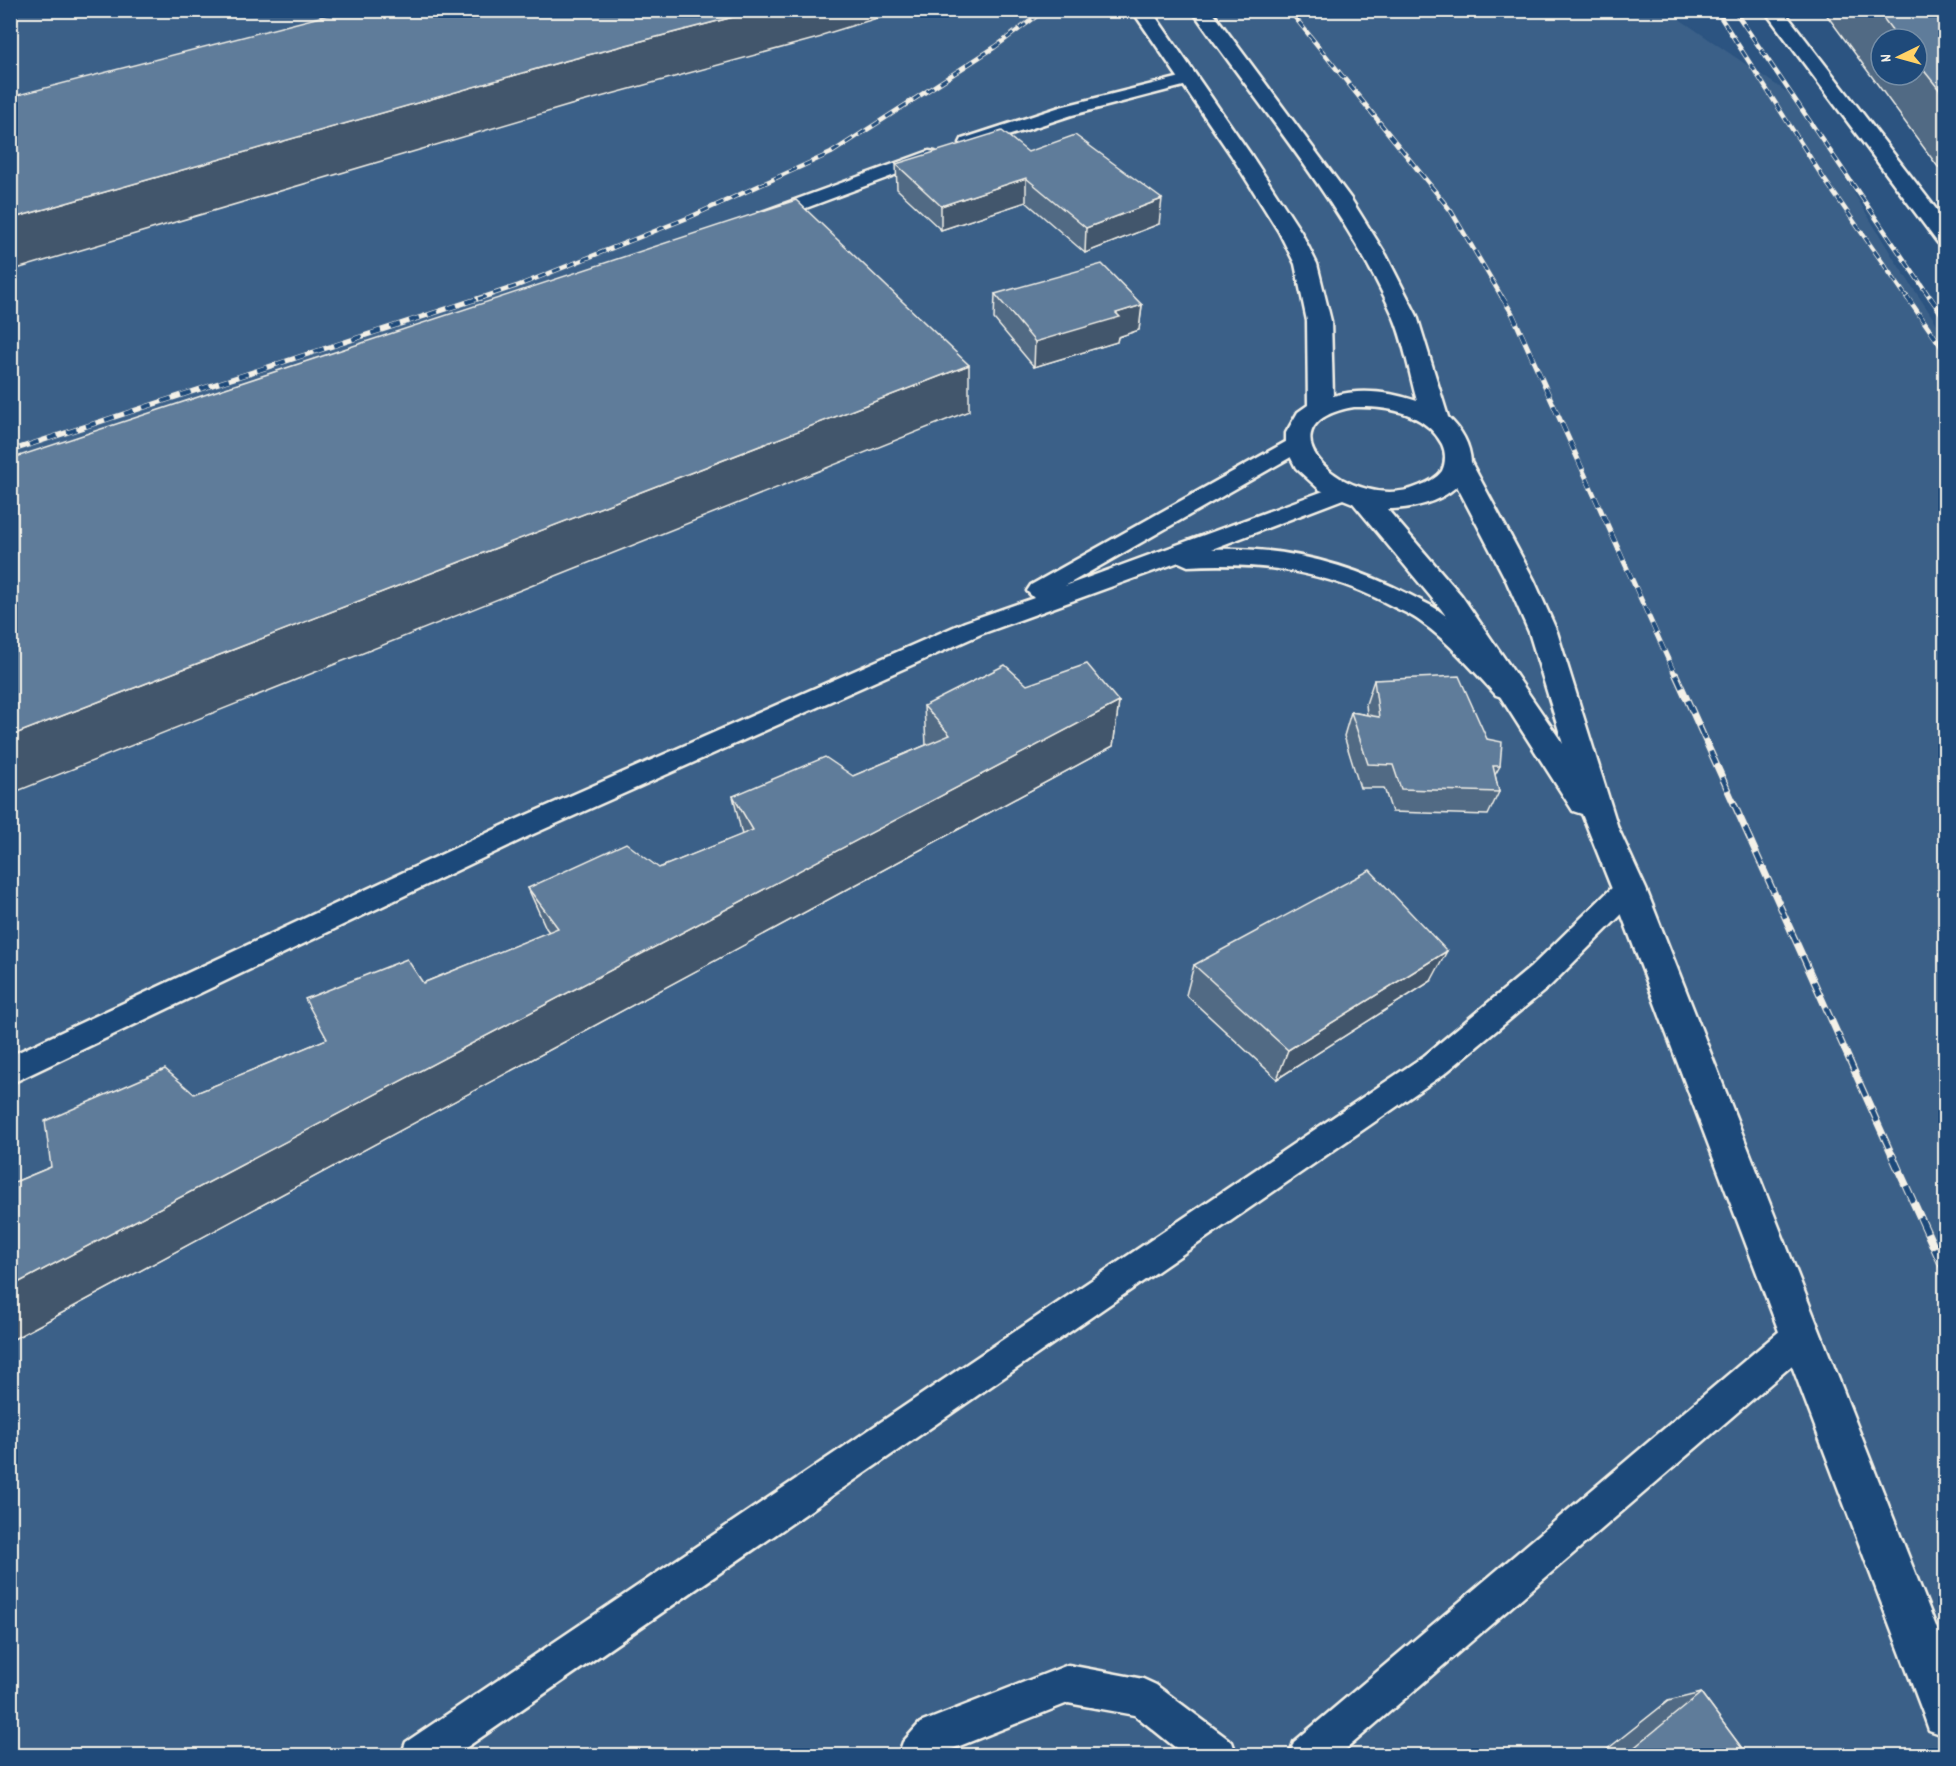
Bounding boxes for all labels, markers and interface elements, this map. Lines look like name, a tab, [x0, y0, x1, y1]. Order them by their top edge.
north arrow	[1869, 27, 1929, 87]
text: N	[1875, 53, 1898, 63]

